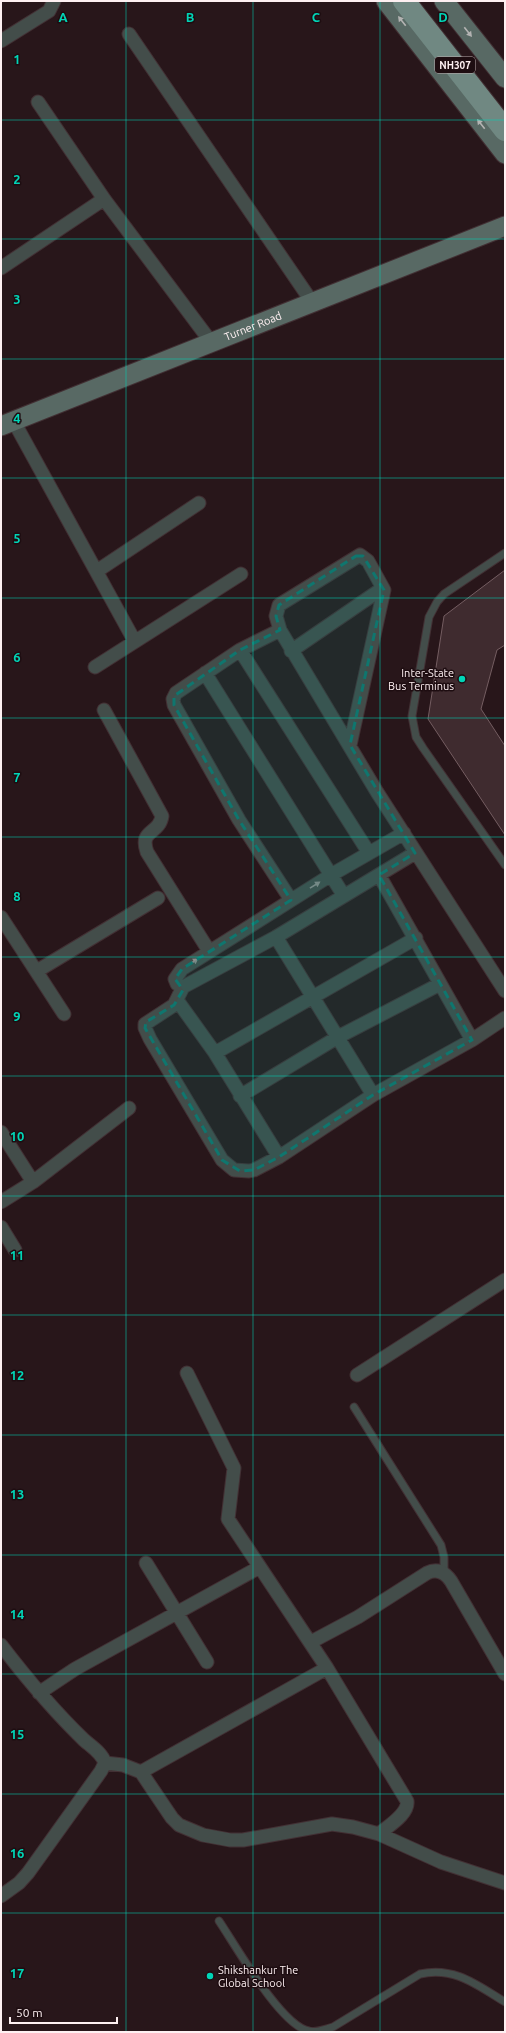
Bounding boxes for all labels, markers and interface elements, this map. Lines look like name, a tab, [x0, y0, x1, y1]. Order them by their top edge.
text: A	[58, 10, 68, 24]
text: B	[186, 10, 195, 24]
text: C	[312, 10, 321, 24]
text: D	[438, 10, 448, 24]
one-way arrow	[397, 15, 406, 26]
one-way arrow	[464, 26, 472, 37]
text: 1	[13, 52, 21, 66]
road number: NH307	[435, 57, 475, 73]
one-way arrow	[477, 118, 485, 129]
text: 2	[13, 172, 21, 186]
text: 3	[13, 292, 21, 306]
street label: Turner Road	[222, 309, 283, 343]
text: 4	[13, 411, 21, 425]
text: 5	[13, 531, 21, 545]
text: 6	[13, 650, 21, 664]
place label: Inter-State Bus Terminus	[388, 667, 454, 692]
marker: Inter-State Bus Terminus	[457, 674, 467, 684]
text: 7	[13, 770, 21, 784]
one-way arrow	[310, 881, 320, 889]
text: 8	[13, 889, 21, 903]
one-way arrow	[188, 958, 198, 966]
text: 9	[13, 1009, 21, 1023]
text: 10	[10, 1129, 24, 1143]
text: 11	[10, 1248, 24, 1262]
text: 12	[10, 1368, 24, 1382]
text: 13	[10, 1487, 24, 1501]
text: 14	[10, 1607, 24, 1621]
text: 15	[10, 1727, 24, 1741]
text: 16	[10, 1846, 24, 1860]
place label: Shikshankur The Global School	[218, 1964, 298, 1989]
text: 17	[10, 1966, 24, 1980]
marker: Shikshankur The Global School	[205, 1971, 215, 1981]
scale bar	[10, 1999, 117, 2025]
text: 50 m	[16, 2006, 43, 2019]

